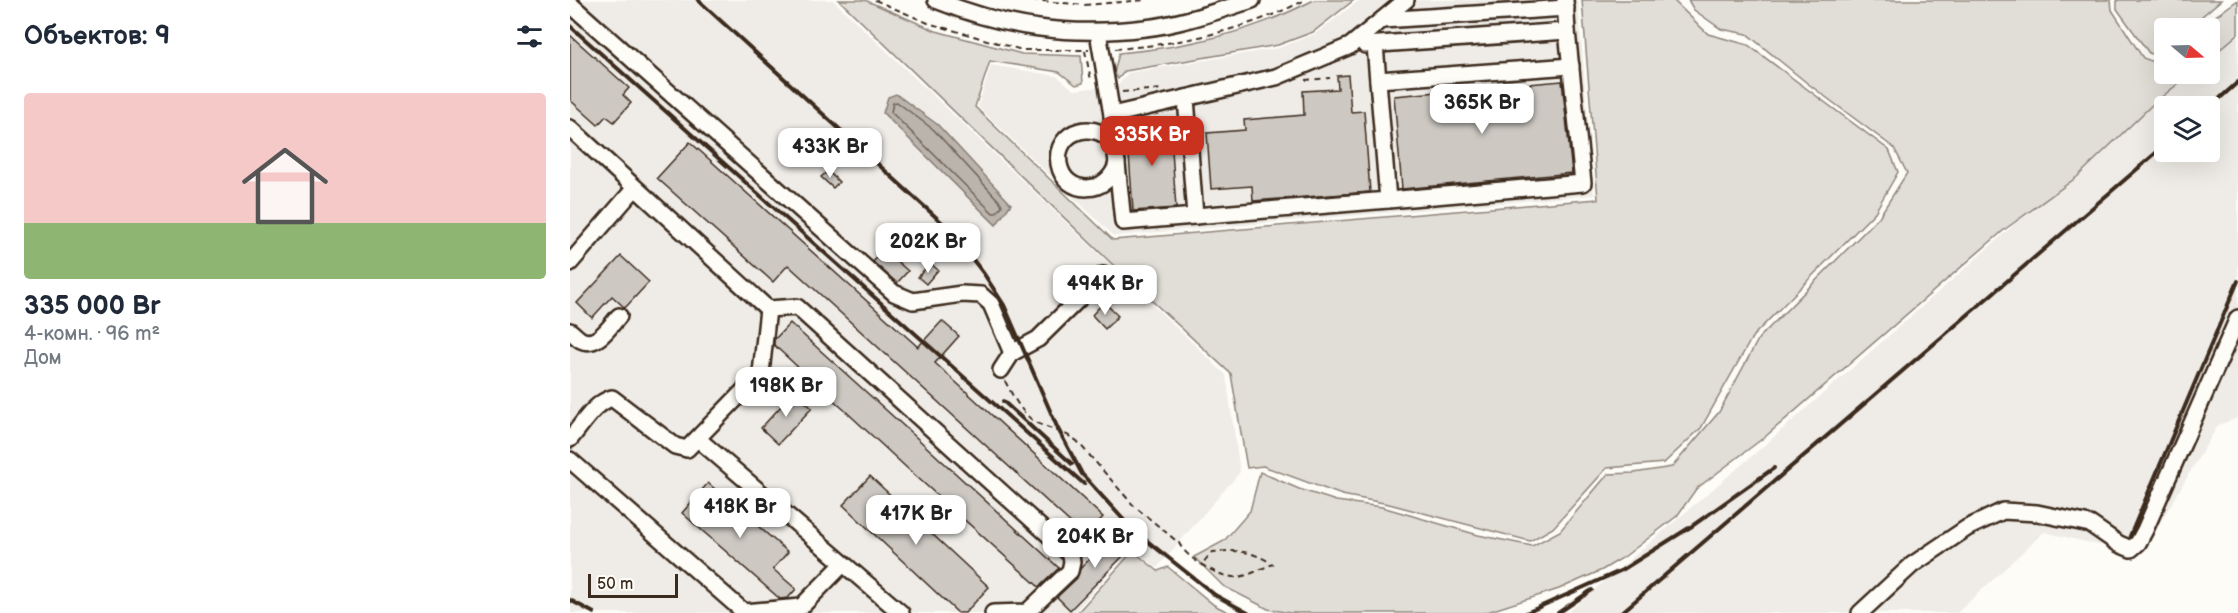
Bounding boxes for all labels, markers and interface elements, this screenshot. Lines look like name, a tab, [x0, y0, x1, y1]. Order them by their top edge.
north arrow	[2154, 18, 2220, 84]
map controls	[2154, 18, 2220, 162]
icon: filters	[513, 20, 546, 53]
text: Объектов: 9	[24, 21, 170, 52]
pin: 365K Br	[1427, 84, 1537, 135]
text: 365K Br	[1444, 91, 1520, 115]
button: layers	[2154, 96, 2220, 162]
pin: 335K Br	[1097, 116, 1207, 167]
text: 335K Br	[1114, 123, 1190, 147]
pin: 433K Br	[775, 128, 885, 179]
icon: home	[231, 132, 339, 240]
text: 433K Br	[792, 135, 868, 159]
pin: 202K Br	[873, 223, 983, 274]
text: 202K Br	[889, 230, 967, 254]
pin: 494K Br	[1050, 265, 1160, 316]
text: 494K Br	[1067, 272, 1143, 296]
text: 335 000 Br	[24, 291, 161, 322]
text: 4-комн. · 96 m²	[24, 322, 160, 346]
text: Дом	[24, 346, 62, 370]
pin: 198K Br	[731, 367, 841, 418]
text: 198K Br	[749, 374, 823, 398]
pin: 418K Br	[685, 488, 795, 539]
text: 418K Br	[704, 495, 776, 519]
pin: 417K Br	[861, 495, 971, 546]
text: 417K Br	[880, 502, 952, 526]
pin: 204K Br	[1040, 518, 1150, 569]
text: 204K Br	[1057, 525, 1133, 549]
scale bar	[588, 571, 678, 598]
text: 50 m	[597, 575, 633, 594]

